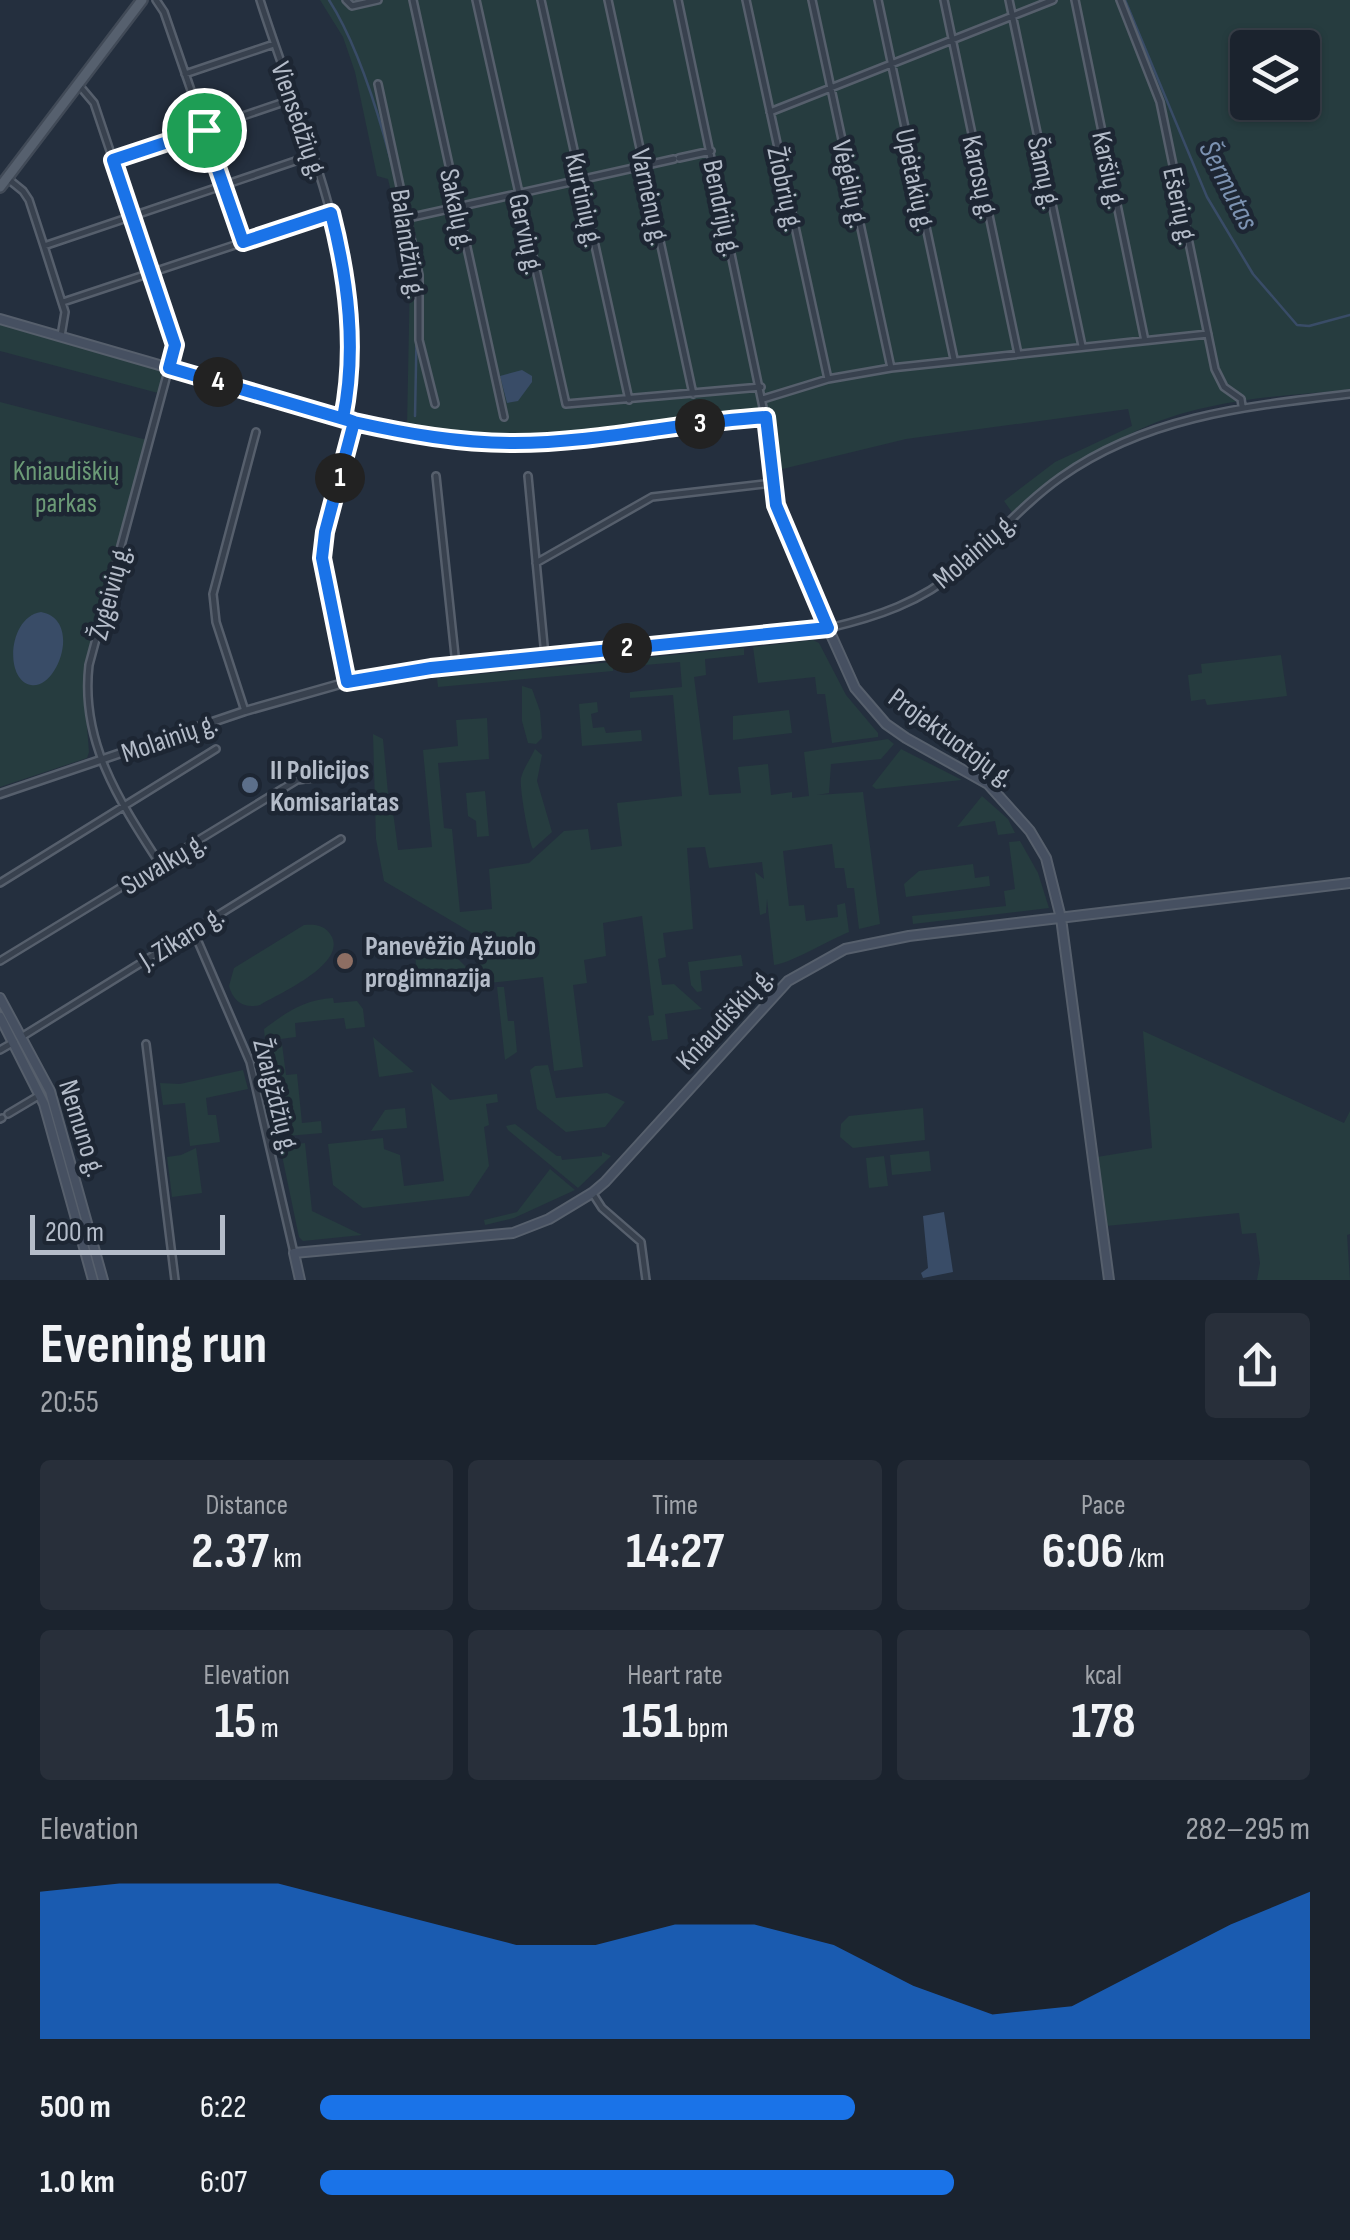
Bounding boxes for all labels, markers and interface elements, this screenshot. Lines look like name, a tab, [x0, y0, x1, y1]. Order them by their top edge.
map controls	[1230, 30, 1320, 120]
button: layers	[1230, 30, 1320, 120]
street label: Viensėdžių g.	[263, 57, 334, 183]
pin	[162, 88, 247, 173]
icon: arrive	[177, 103, 232, 158]
street label: Upėtakių g.	[888, 126, 942, 235]
street label: Karšių g.	[1084, 128, 1133, 212]
street label: Karosų g.	[955, 132, 1005, 222]
street label: Šamų g.	[1020, 134, 1067, 213]
water label: Šermutas	[1190, 135, 1266, 236]
street label: Vėgėlių g.	[824, 137, 875, 231]
street label: Žiobrių g.	[759, 144, 810, 235]
street label: Varnėnų g.	[623, 146, 676, 249]
street label: Kurtinių g.	[557, 150, 610, 251]
street label: Bendrijų g.	[695, 157, 748, 260]
street label: Ešerių g.	[1155, 164, 1204, 248]
street label: Sakalų g.	[432, 166, 481, 253]
street label: Balandžių g.	[383, 187, 432, 302]
street label: Gervių g.	[501, 191, 550, 278]
pin: 4	[193, 357, 243, 407]
text: 4	[211, 365, 225, 398]
pin: 3	[675, 399, 725, 449]
text: 3	[694, 407, 706, 440]
pin: 1	[315, 453, 365, 503]
park label: Kniaudiškių parkas	[13, 455, 119, 520]
text: 1	[335, 461, 345, 494]
street label: Molainių g.	[927, 506, 1023, 596]
street label: Žygeivių g.	[82, 541, 139, 644]
pin: 2	[602, 623, 652, 673]
text: 2	[621, 631, 633, 664]
street label: Projektuotojų g.	[882, 682, 1020, 795]
street label: Molainių g.	[117, 707, 222, 770]
place label: II Policijos Komisariatas	[270, 754, 399, 819]
marker: II Policijos Komisariatas	[239, 774, 261, 796]
street label: Suvalkų g.	[115, 826, 212, 902]
street label: J. Zikaro g.	[133, 900, 230, 978]
place label: Panevėžio Ąžuolo progimnazija	[365, 930, 536, 995]
marker: Panevėžio Ąžuolo progimnazija	[334, 950, 356, 972]
street label: Kniaudiškių g.	[670, 961, 781, 1077]
street label: Žvaigždžių g.	[245, 1035, 306, 1158]
street label: Nemuno g.	[51, 1076, 112, 1181]
scale bar	[30, 1210, 225, 1254]
text: 200 m	[45, 1216, 104, 1249]
text: Evening run	[40, 1312, 267, 1379]
button: share	[1205, 1313, 1310, 1418]
text: 20:55	[40, 1383, 99, 1422]
text: Distance	[205, 1489, 288, 1522]
text: Time	[652, 1489, 698, 1522]
text: Pace	[1081, 1489, 1126, 1522]
text: 2.37	[191, 1522, 269, 1582]
text: 14:27	[626, 1522, 724, 1582]
text: 6:06	[1042, 1522, 1124, 1582]
text: km	[269, 1542, 302, 1575]
text: /km	[1124, 1542, 1165, 1575]
text: Elevation	[203, 1659, 290, 1692]
text: Heart rate	[627, 1659, 723, 1692]
text: kcal	[1085, 1659, 1122, 1692]
text: 15	[215, 1692, 256, 1752]
text: 151	[622, 1692, 683, 1752]
text: 178	[1071, 1692, 1136, 1752]
text: m	[256, 1712, 279, 1745]
text: bpm	[683, 1712, 728, 1745]
text: Elevation	[40, 1810, 139, 1849]
text: 282–295 m	[1186, 1810, 1310, 1849]
text: 500 m	[40, 2088, 111, 2127]
text: 6:22	[200, 2088, 246, 2127]
text: 1.0 km	[40, 2163, 115, 2202]
text: 6:07	[200, 2163, 247, 2202]

